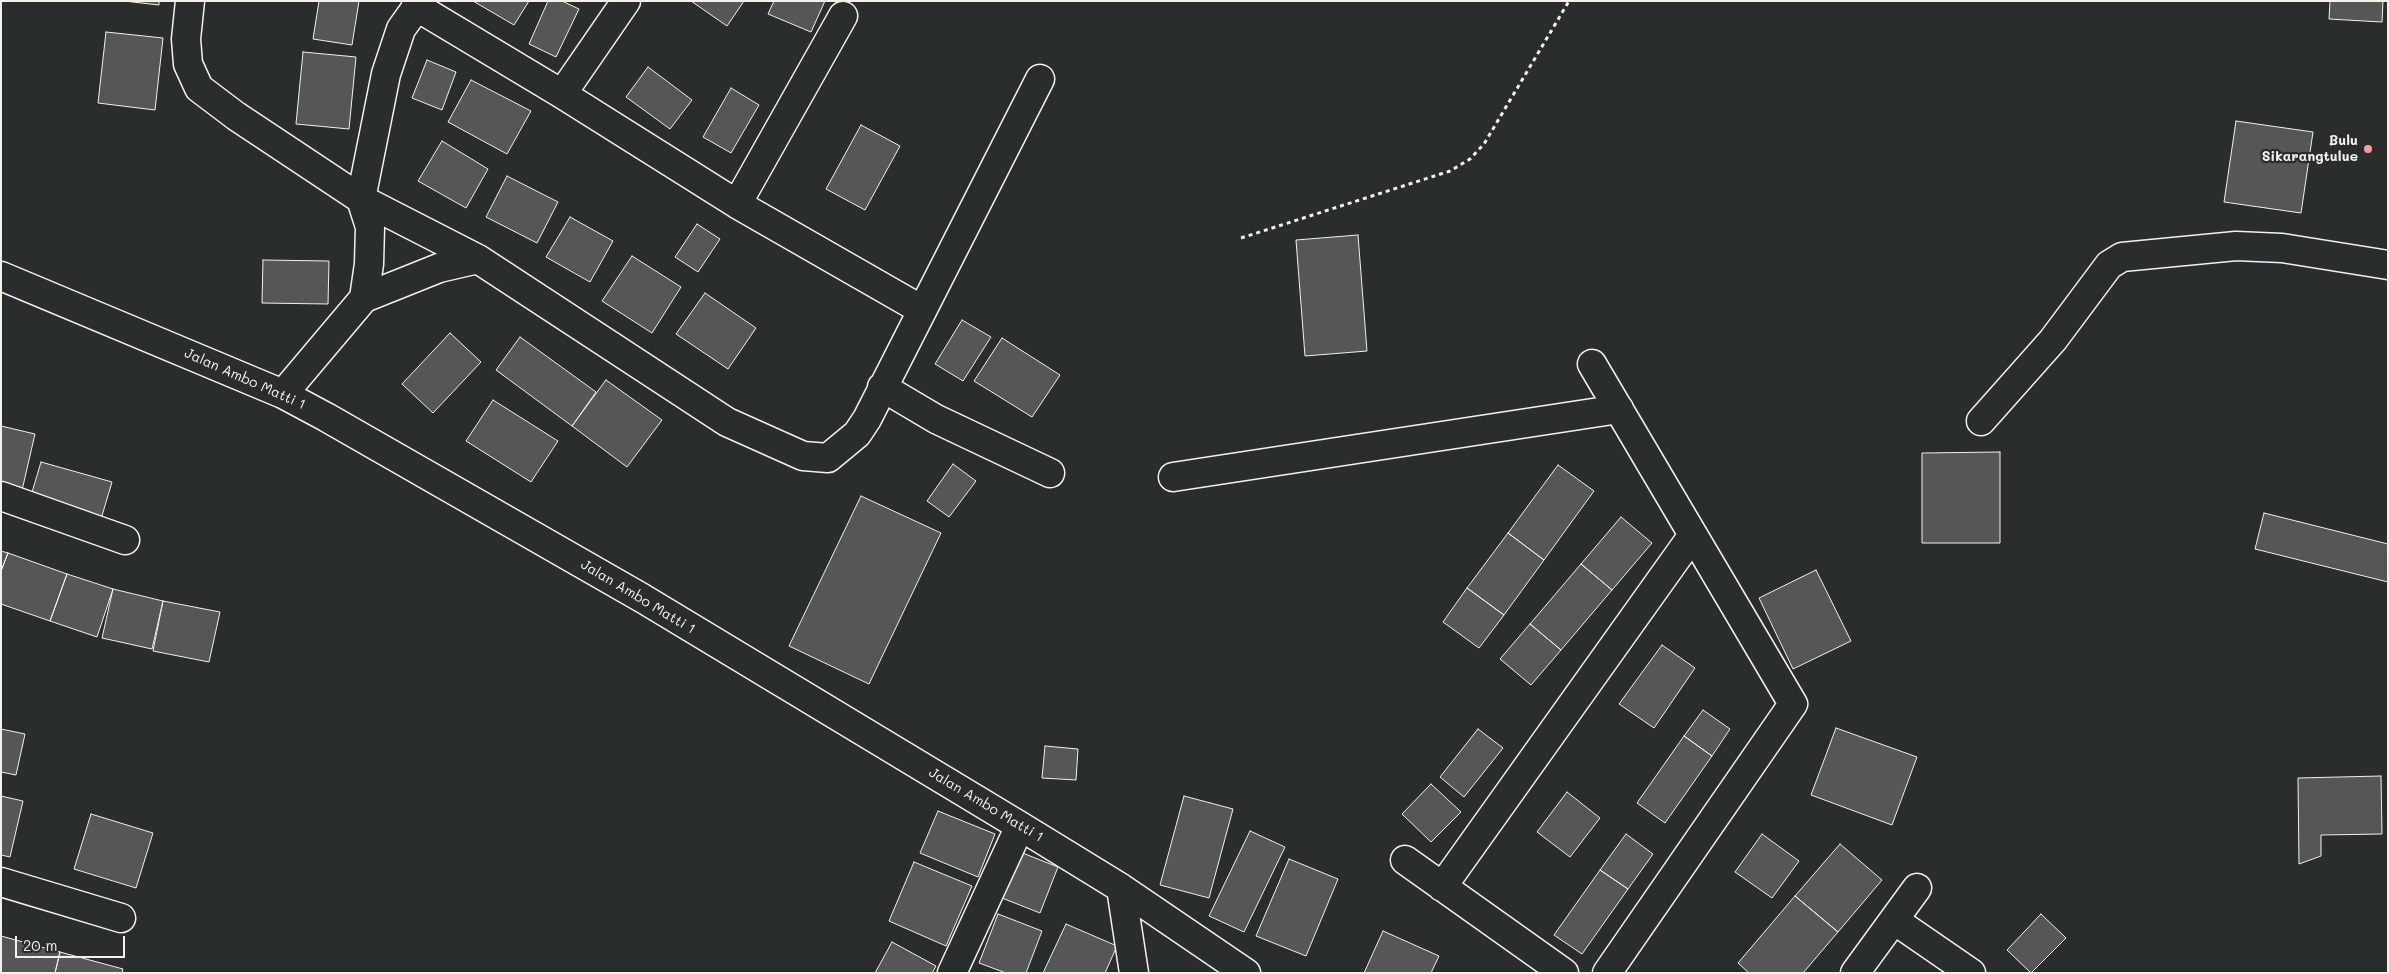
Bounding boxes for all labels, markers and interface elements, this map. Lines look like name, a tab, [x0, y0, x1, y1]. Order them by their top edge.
place label: Bulu Sikarangtulue	[2262, 133, 2358, 166]
marker: Bulu Sikarangtulue	[2362, 143, 2374, 155]
street label: Jalan Ambo Matti 1	[182, 345, 308, 413]
street label: Jalan Ambo Matti 1	[578, 556, 698, 638]
street label: Jalan Ambo Matti 1	[926, 764, 1046, 846]
scale bar	[18, 926, 128, 958]
text: 20 m	[23, 935, 57, 955]

